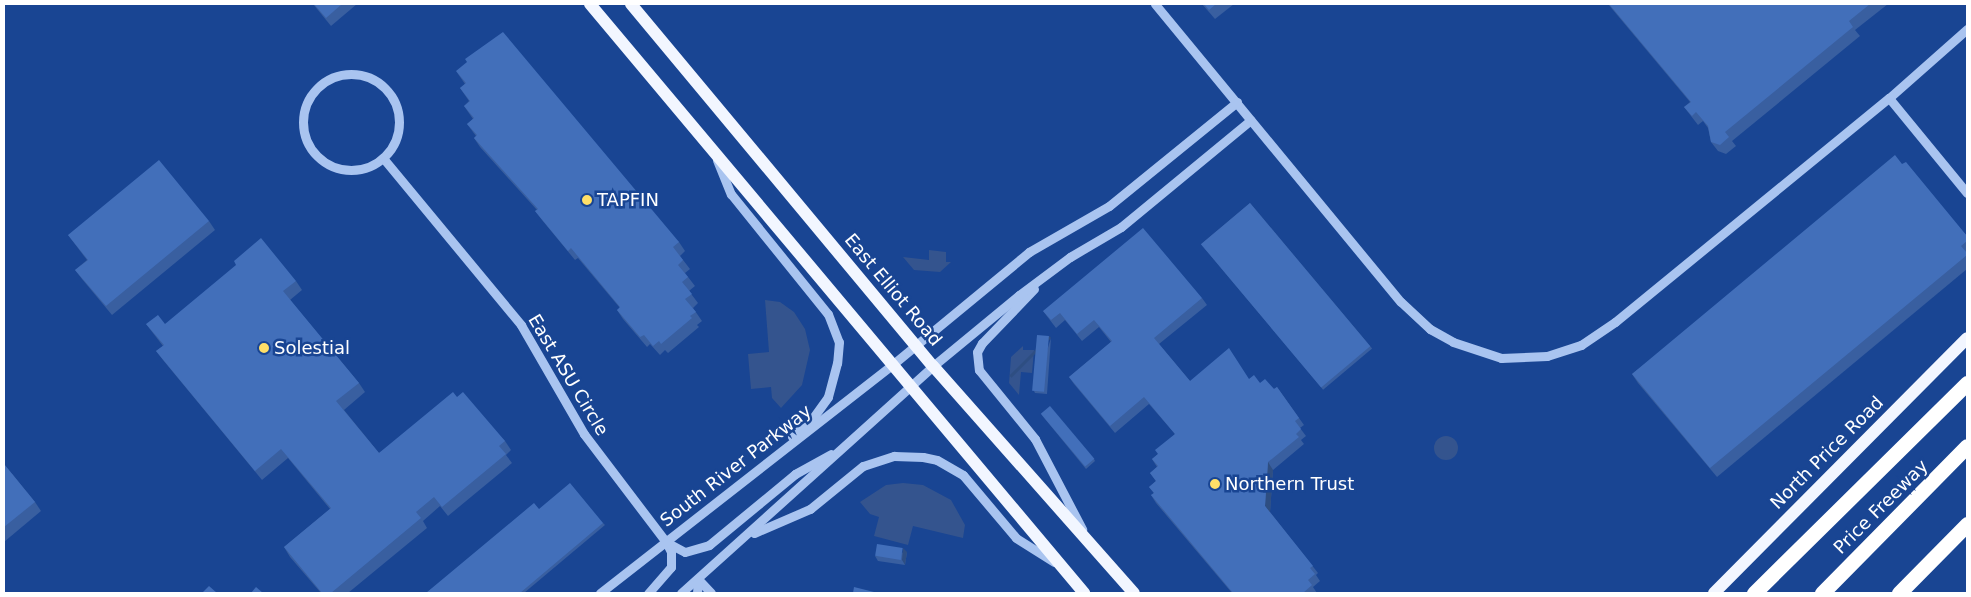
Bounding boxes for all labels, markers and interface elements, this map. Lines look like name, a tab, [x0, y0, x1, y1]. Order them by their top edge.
place label: TAPFIN	[597, 189, 659, 211]
marker: TAPFIN	[581, 194, 593, 206]
street label: East Elliot Road	[840, 229, 946, 351]
street label: East ASU Circle	[523, 310, 613, 440]
place label: Solestial	[274, 337, 350, 359]
marker: Solestial	[258, 342, 270, 354]
street label: North Price Road	[1766, 392, 1888, 514]
street label: South River Parkway	[656, 400, 816, 532]
street label: Price Freeway	[1829, 455, 1933, 559]
place label: Northern Trust	[1225, 473, 1354, 495]
marker: Northern Trust	[1209, 478, 1221, 490]

